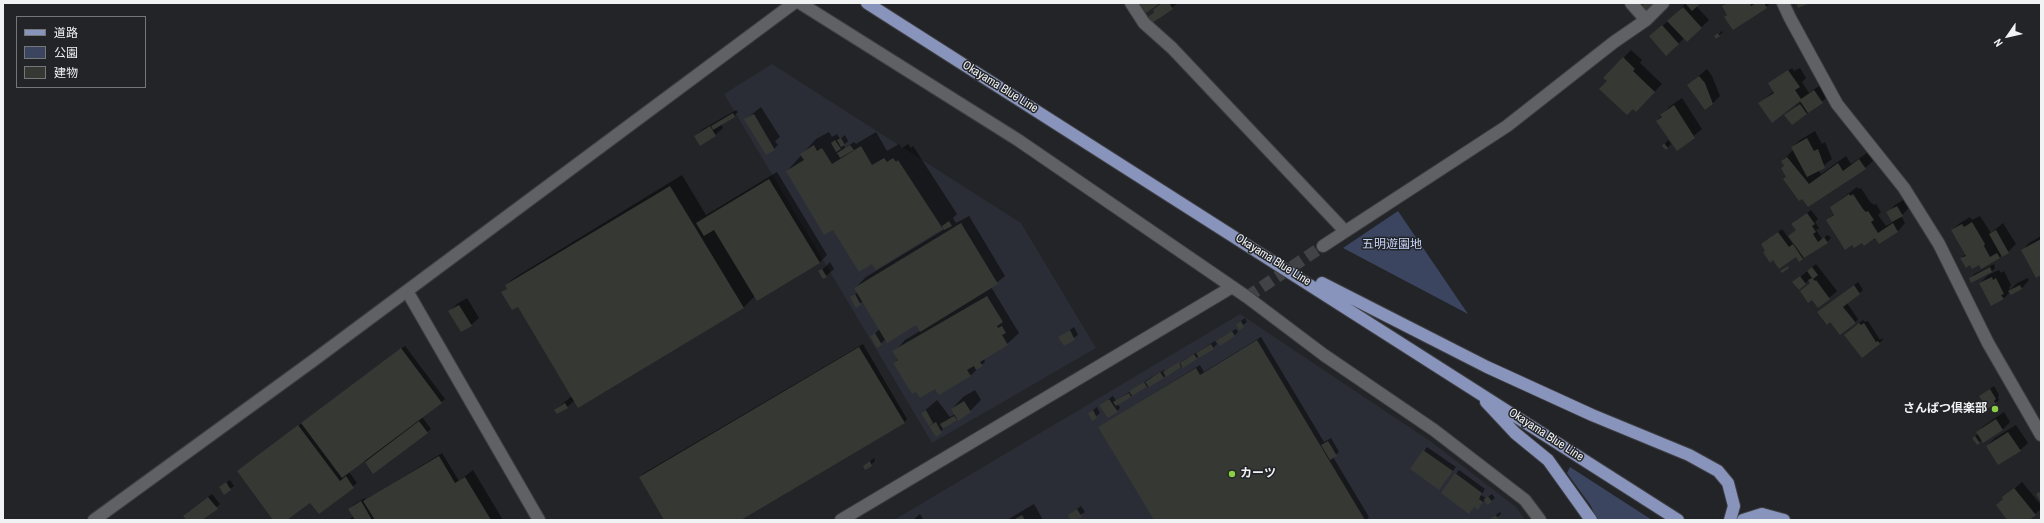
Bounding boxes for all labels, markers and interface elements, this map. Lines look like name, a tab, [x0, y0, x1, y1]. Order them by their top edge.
legend	[16, 16, 146, 88]
north arrow	[1988, 16, 2028, 56]
text: 道路	[54, 25, 78, 41]
text: N	[1990, 36, 2006, 49]
text: 公園	[54, 45, 78, 61]
street label: Okayama Blue Line	[960, 58, 1040, 116]
text: 建物	[54, 65, 78, 81]
street label: Okayama Blue Line	[1233, 231, 1313, 289]
park label: 五明遊園地	[1362, 238, 1422, 252]
place label: さんぱつ倶楽部	[1903, 402, 1987, 416]
marker: さんぱつ倶楽部	[1990, 404, 2000, 414]
street label: Okayama Blue Line	[1506, 405, 1586, 465]
place label: カーツ	[1240, 467, 1276, 481]
marker: カーツ	[1227, 469, 1237, 479]

